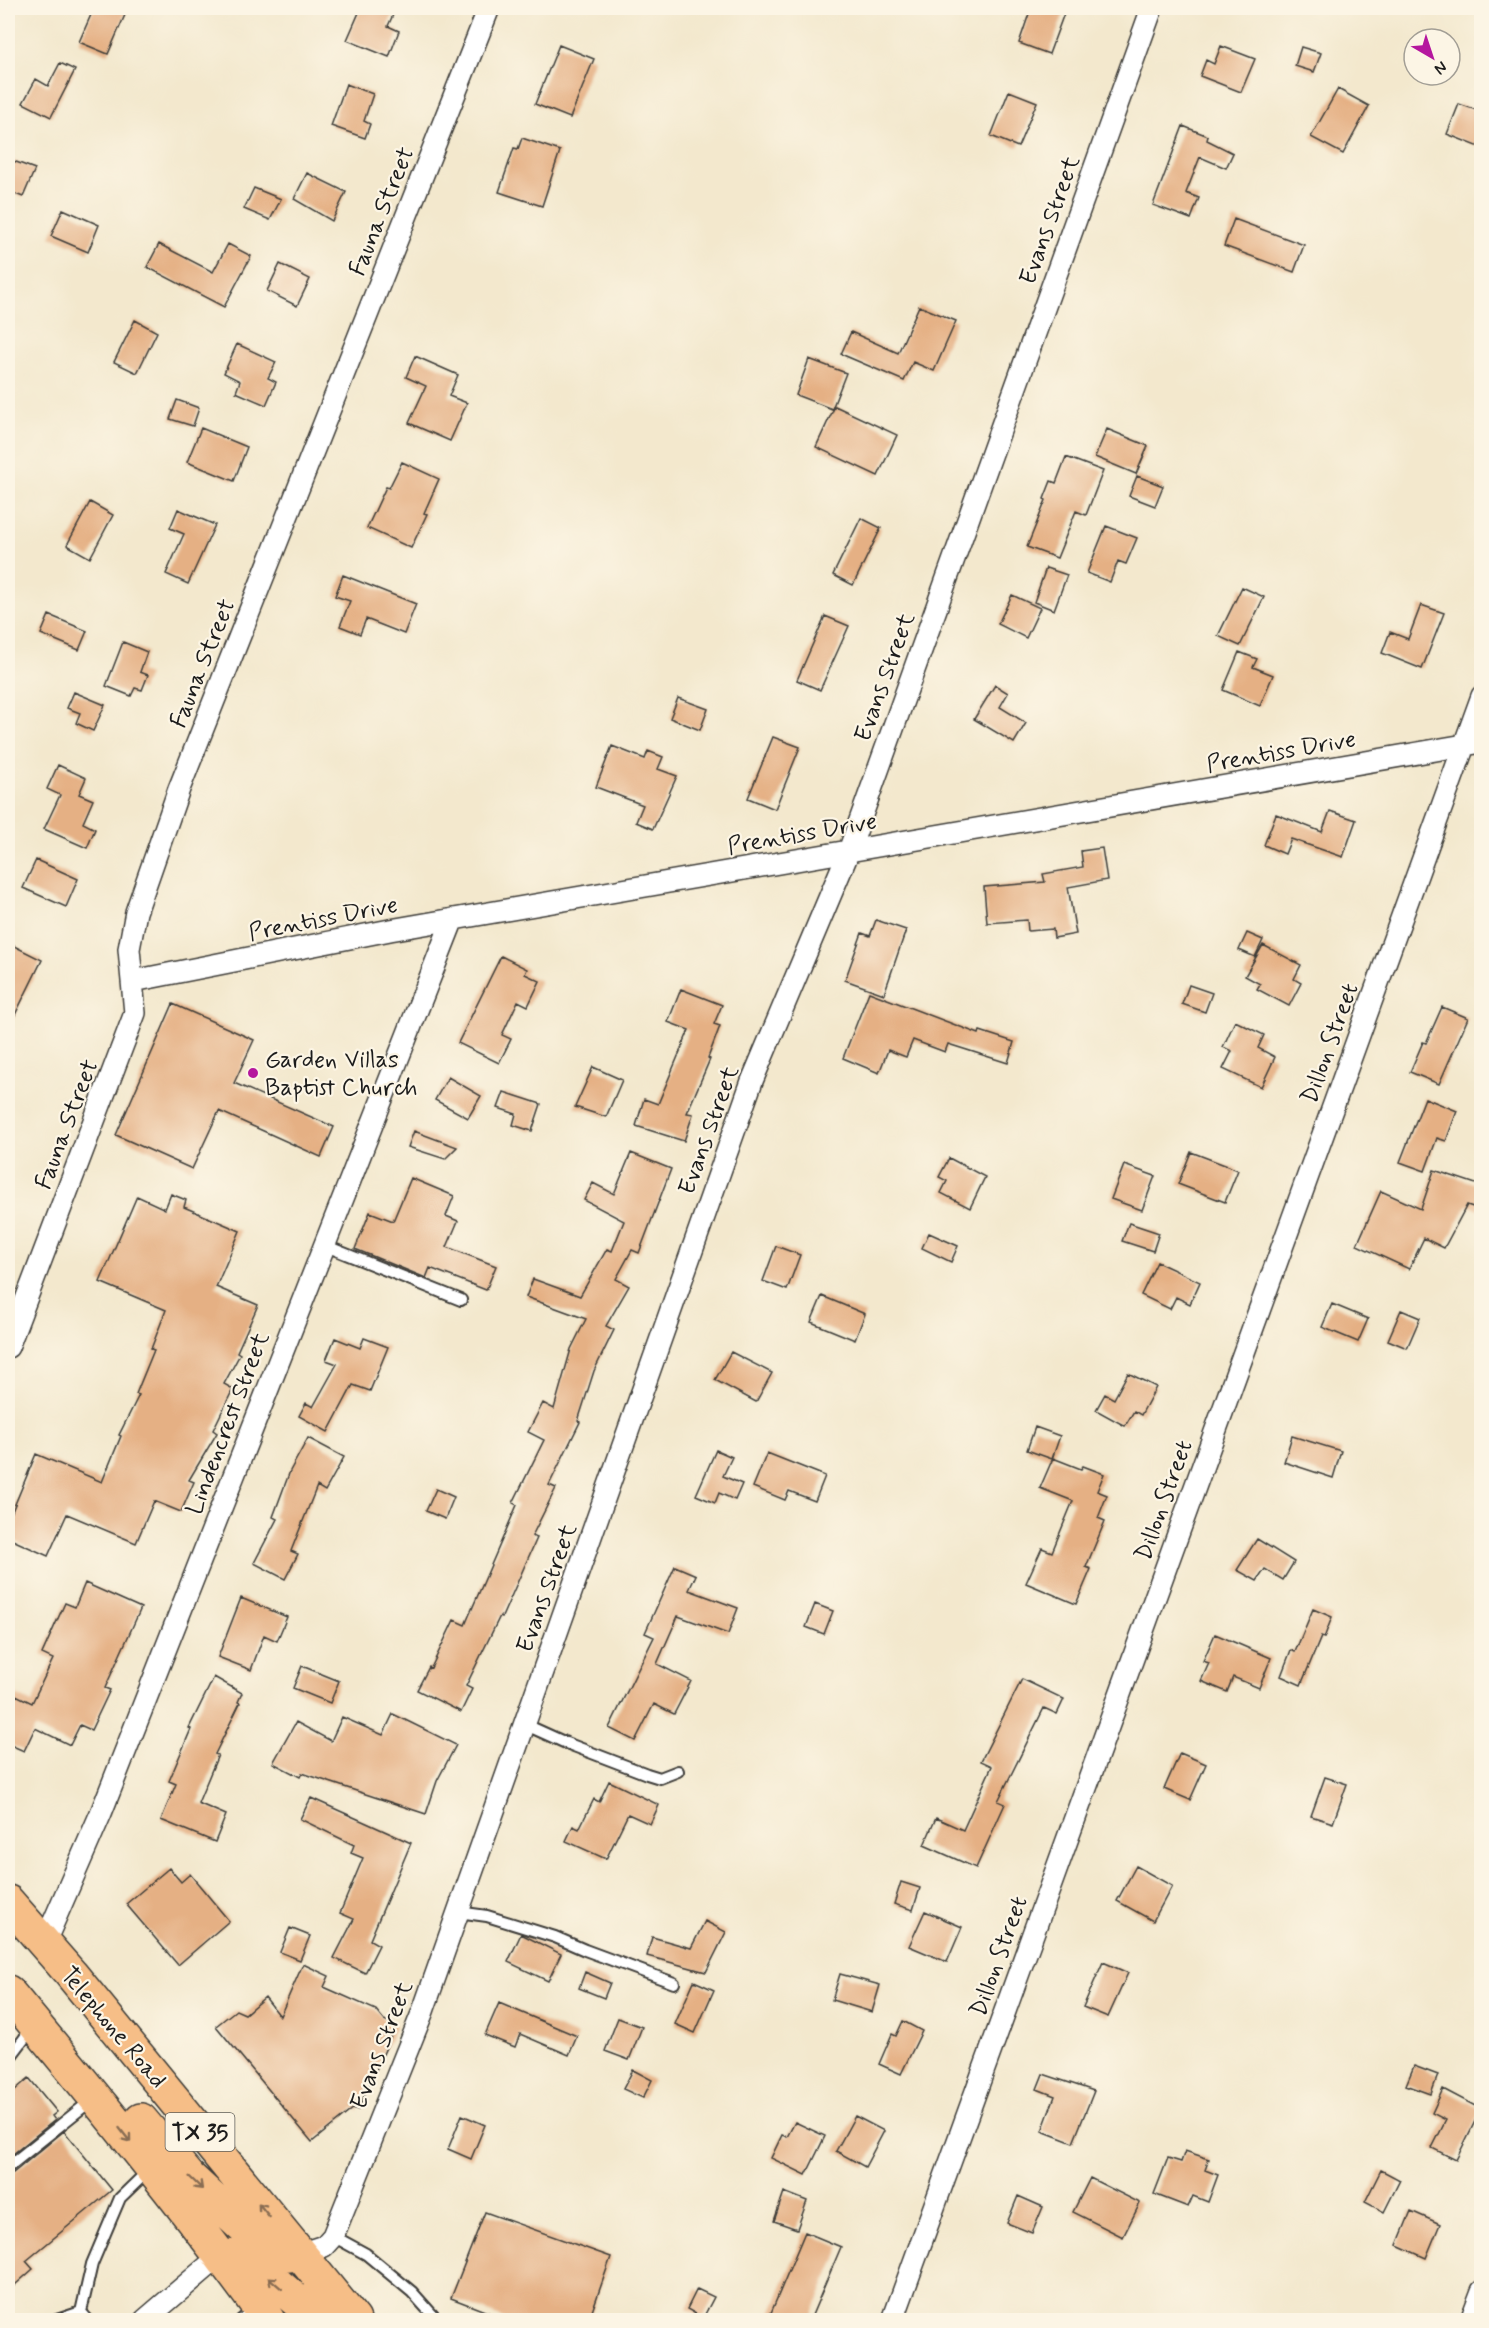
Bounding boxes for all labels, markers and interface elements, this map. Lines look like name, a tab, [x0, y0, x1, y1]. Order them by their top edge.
north arrow	[1402, 27, 1462, 87]
text: N	[1430, 56, 1451, 79]
street label: Fauna Street	[342, 142, 422, 281]
street label: Evans Street	[1013, 152, 1088, 289]
street label: Fauna Street	[163, 594, 243, 733]
street label: Evans Street	[848, 609, 923, 746]
street label: Prentiss Drive	[1204, 724, 1358, 781]
street label: Prentiss Drive	[725, 806, 879, 863]
street label: Prentiss Drive	[246, 890, 400, 949]
street label: Dillon Street	[1294, 979, 1367, 1108]
place label: Garden Villas Baptist Church	[265, 1045, 418, 1104]
street label: Fauna Street	[28, 1055, 106, 1194]
street label: Evans Street	[672, 1062, 747, 1199]
marker: Garden Villas Baptist Church	[246, 1066, 260, 1080]
street label: Lindencrest Street	[179, 1328, 277, 1519]
street label: Dillon Street	[1128, 1436, 1201, 1565]
street label: Evans Street	[510, 1520, 585, 1657]
street label: Dillon Street	[963, 1892, 1036, 2021]
street label: Telephone Road	[53, 1961, 173, 2095]
street label: Evans Street	[344, 1977, 421, 2114]
road number: TX 35	[166, 2113, 234, 2151]
one-way arrow	[118, 2126, 131, 2142]
one-way arrow	[188, 2176, 203, 2190]
one-way arrow	[257, 2203, 271, 2218]
one-way arrow	[268, 2276, 283, 2290]

